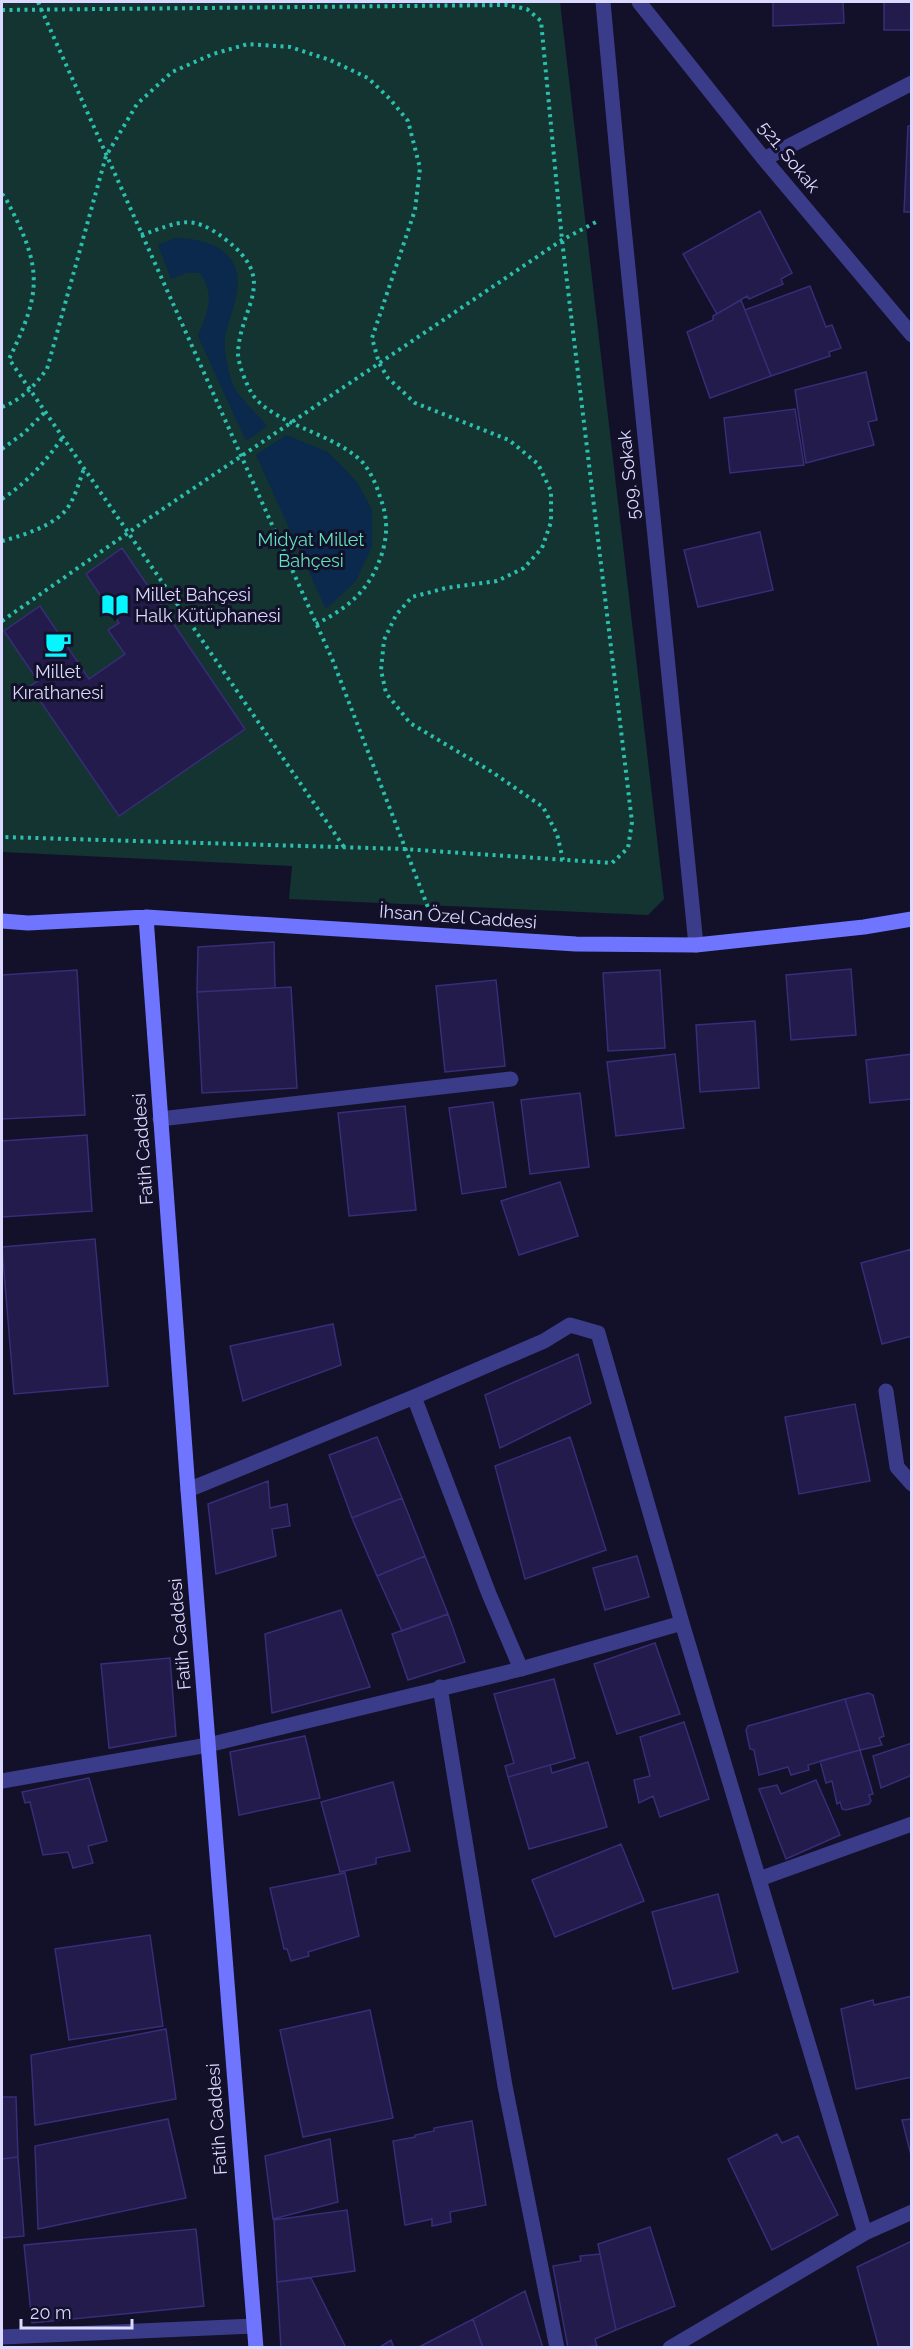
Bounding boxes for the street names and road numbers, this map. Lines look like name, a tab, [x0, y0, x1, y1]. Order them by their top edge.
street label: 521. Sokak	[754, 117, 825, 197]
street label: 509. Sokak	[613, 429, 644, 521]
street label: İhsan Özel Caddesi	[379, 901, 538, 932]
street label: Fatih Caddesi	[128, 1092, 157, 1206]
street label: Fatih Caddesi	[164, 1577, 195, 1691]
street label: Fatih Caddesi	[202, 2062, 231, 2176]

